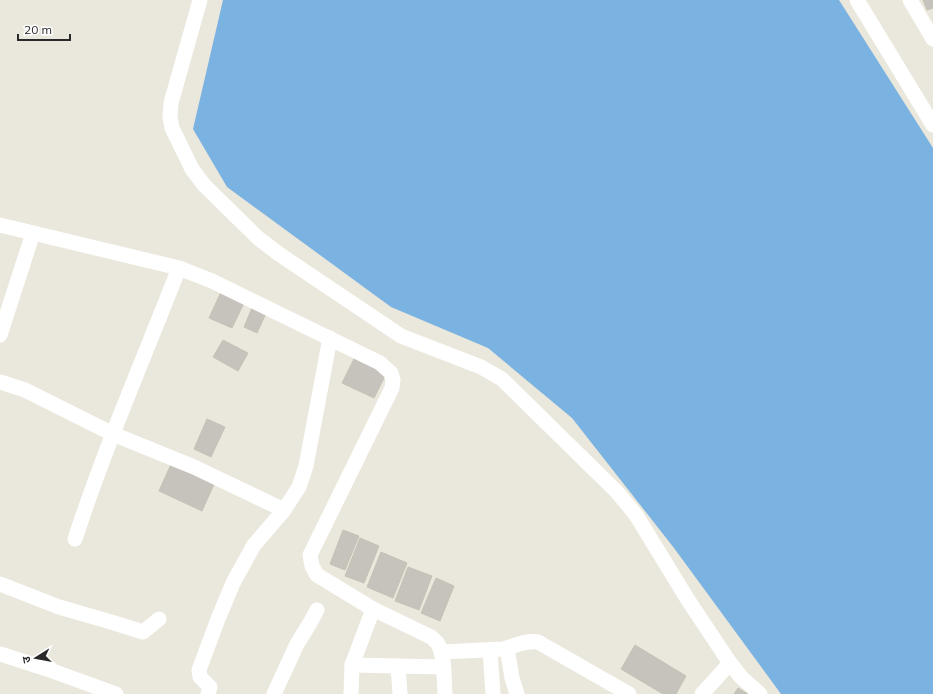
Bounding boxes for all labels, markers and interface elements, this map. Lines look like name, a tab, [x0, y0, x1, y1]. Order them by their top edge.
scale bar	[18, 16, 70, 42]
text: 20 m	[24, 22, 52, 37]
north arrow	[16, 638, 56, 678]
text: उ	[19, 655, 34, 664]

